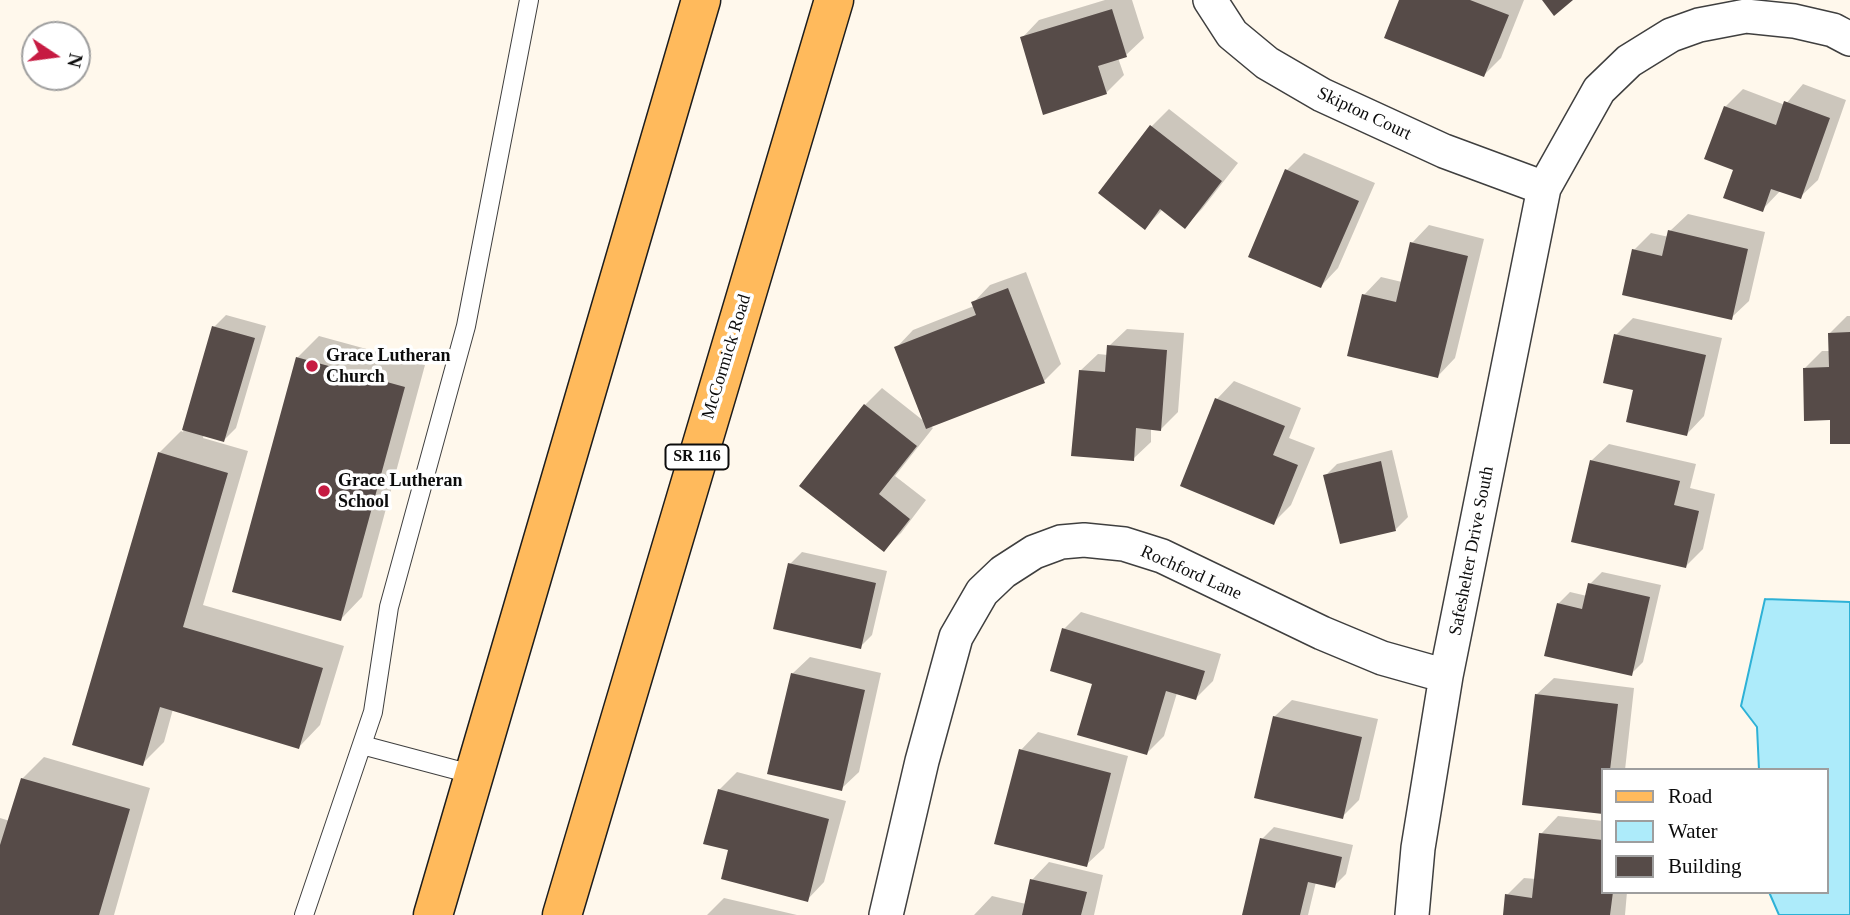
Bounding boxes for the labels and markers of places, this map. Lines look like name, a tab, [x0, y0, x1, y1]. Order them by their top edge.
place label: Grace Lutheran Church	[326, 345, 450, 388]
marker: Grace Lutheran Church	[304, 358, 320, 374]
place label: Grace Lutheran School	[338, 470, 462, 512]
marker: Grace Lutheran School	[316, 483, 332, 499]

